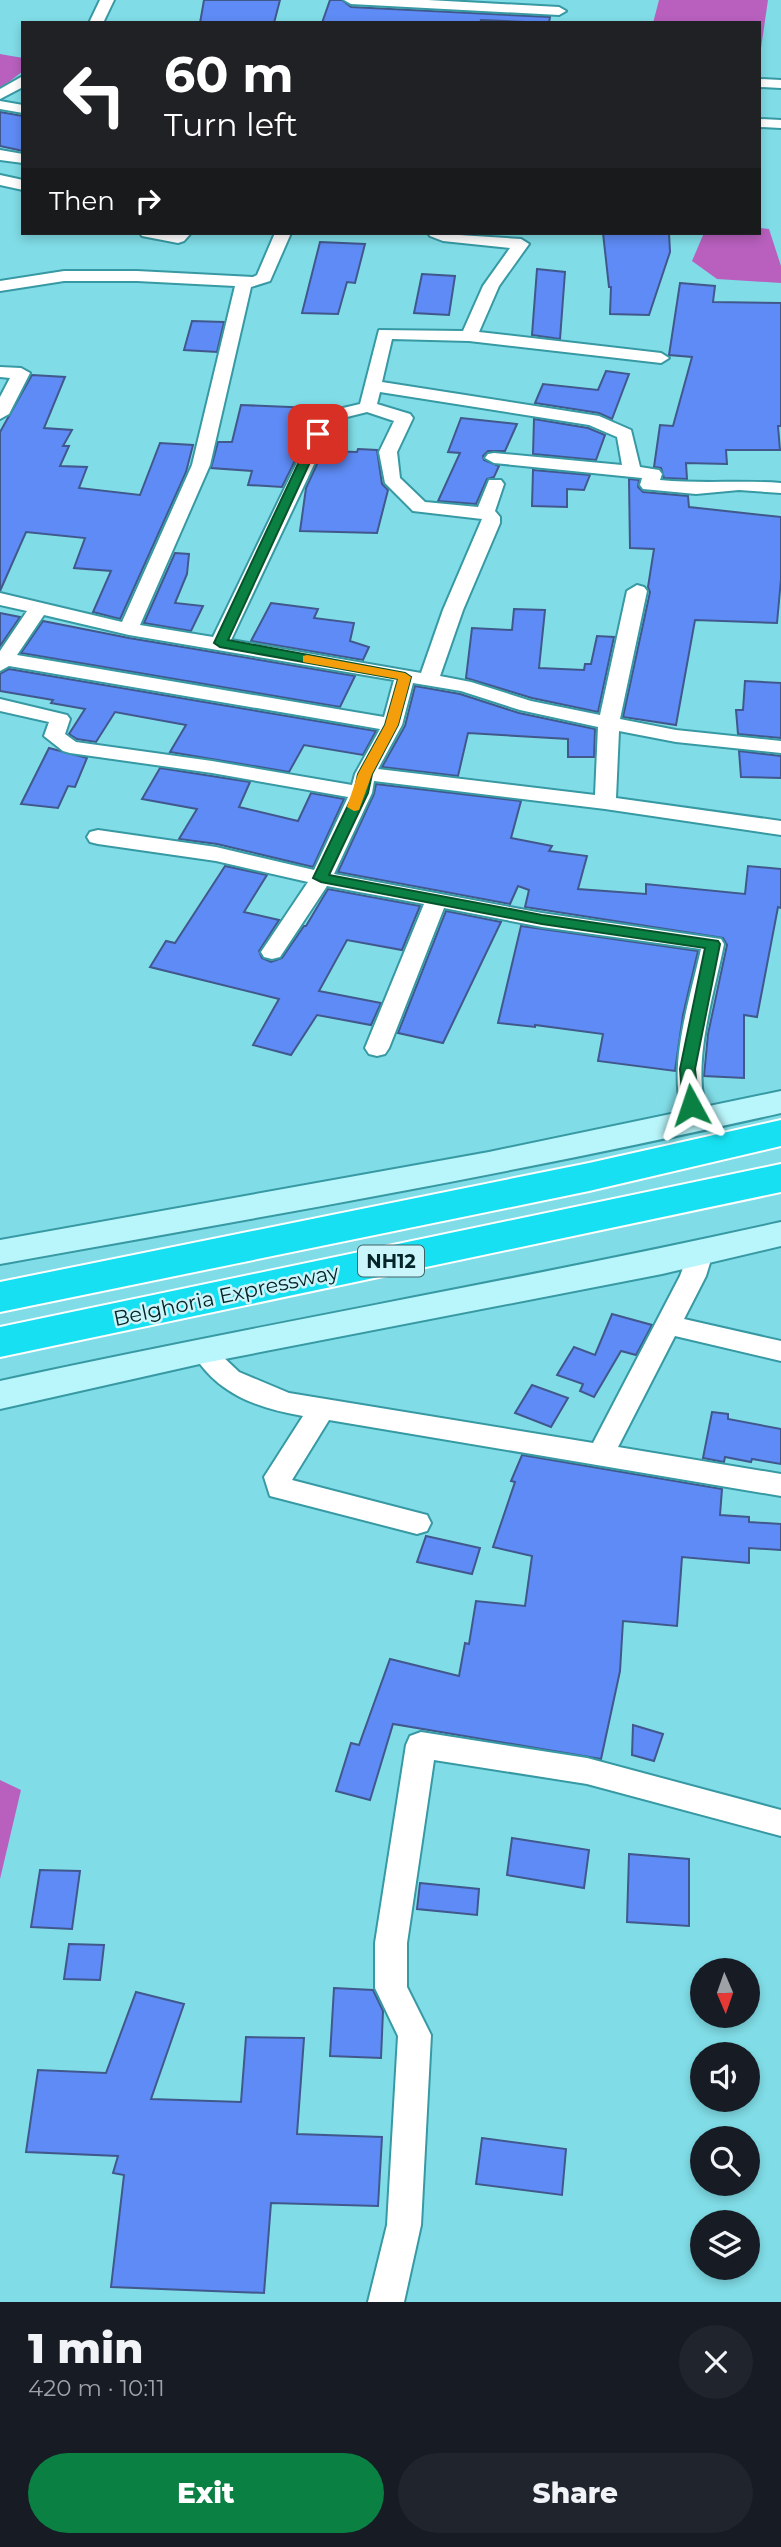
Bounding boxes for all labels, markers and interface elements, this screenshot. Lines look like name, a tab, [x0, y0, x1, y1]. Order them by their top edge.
text: 60 m	[164, 45, 294, 104]
icon: left	[49, 49, 140, 140]
text: Turn left	[164, 105, 298, 144]
icon: right	[129, 182, 167, 220]
text: Then	[49, 185, 115, 217]
pin	[288, 404, 348, 464]
icon: arrive	[299, 415, 337, 453]
position arrow	[654, 1068, 728, 1142]
road number: NH12	[358, 1246, 424, 1276]
street label: Belghoria Expressway	[111, 1259, 341, 1331]
north arrow	[690, 1958, 760, 2028]
map controls	[690, 1958, 760, 2280]
button: sound	[690, 2042, 760, 2112]
button: search	[690, 2126, 760, 2196]
button: layers	[690, 2210, 760, 2280]
text: 1 min	[28, 2322, 144, 2374]
button: close	[679, 2325, 753, 2399]
text: 420 m · 10:11	[28, 2374, 165, 2402]
button: Exit	[28, 2453, 384, 2533]
button: Share	[398, 2453, 753, 2533]

